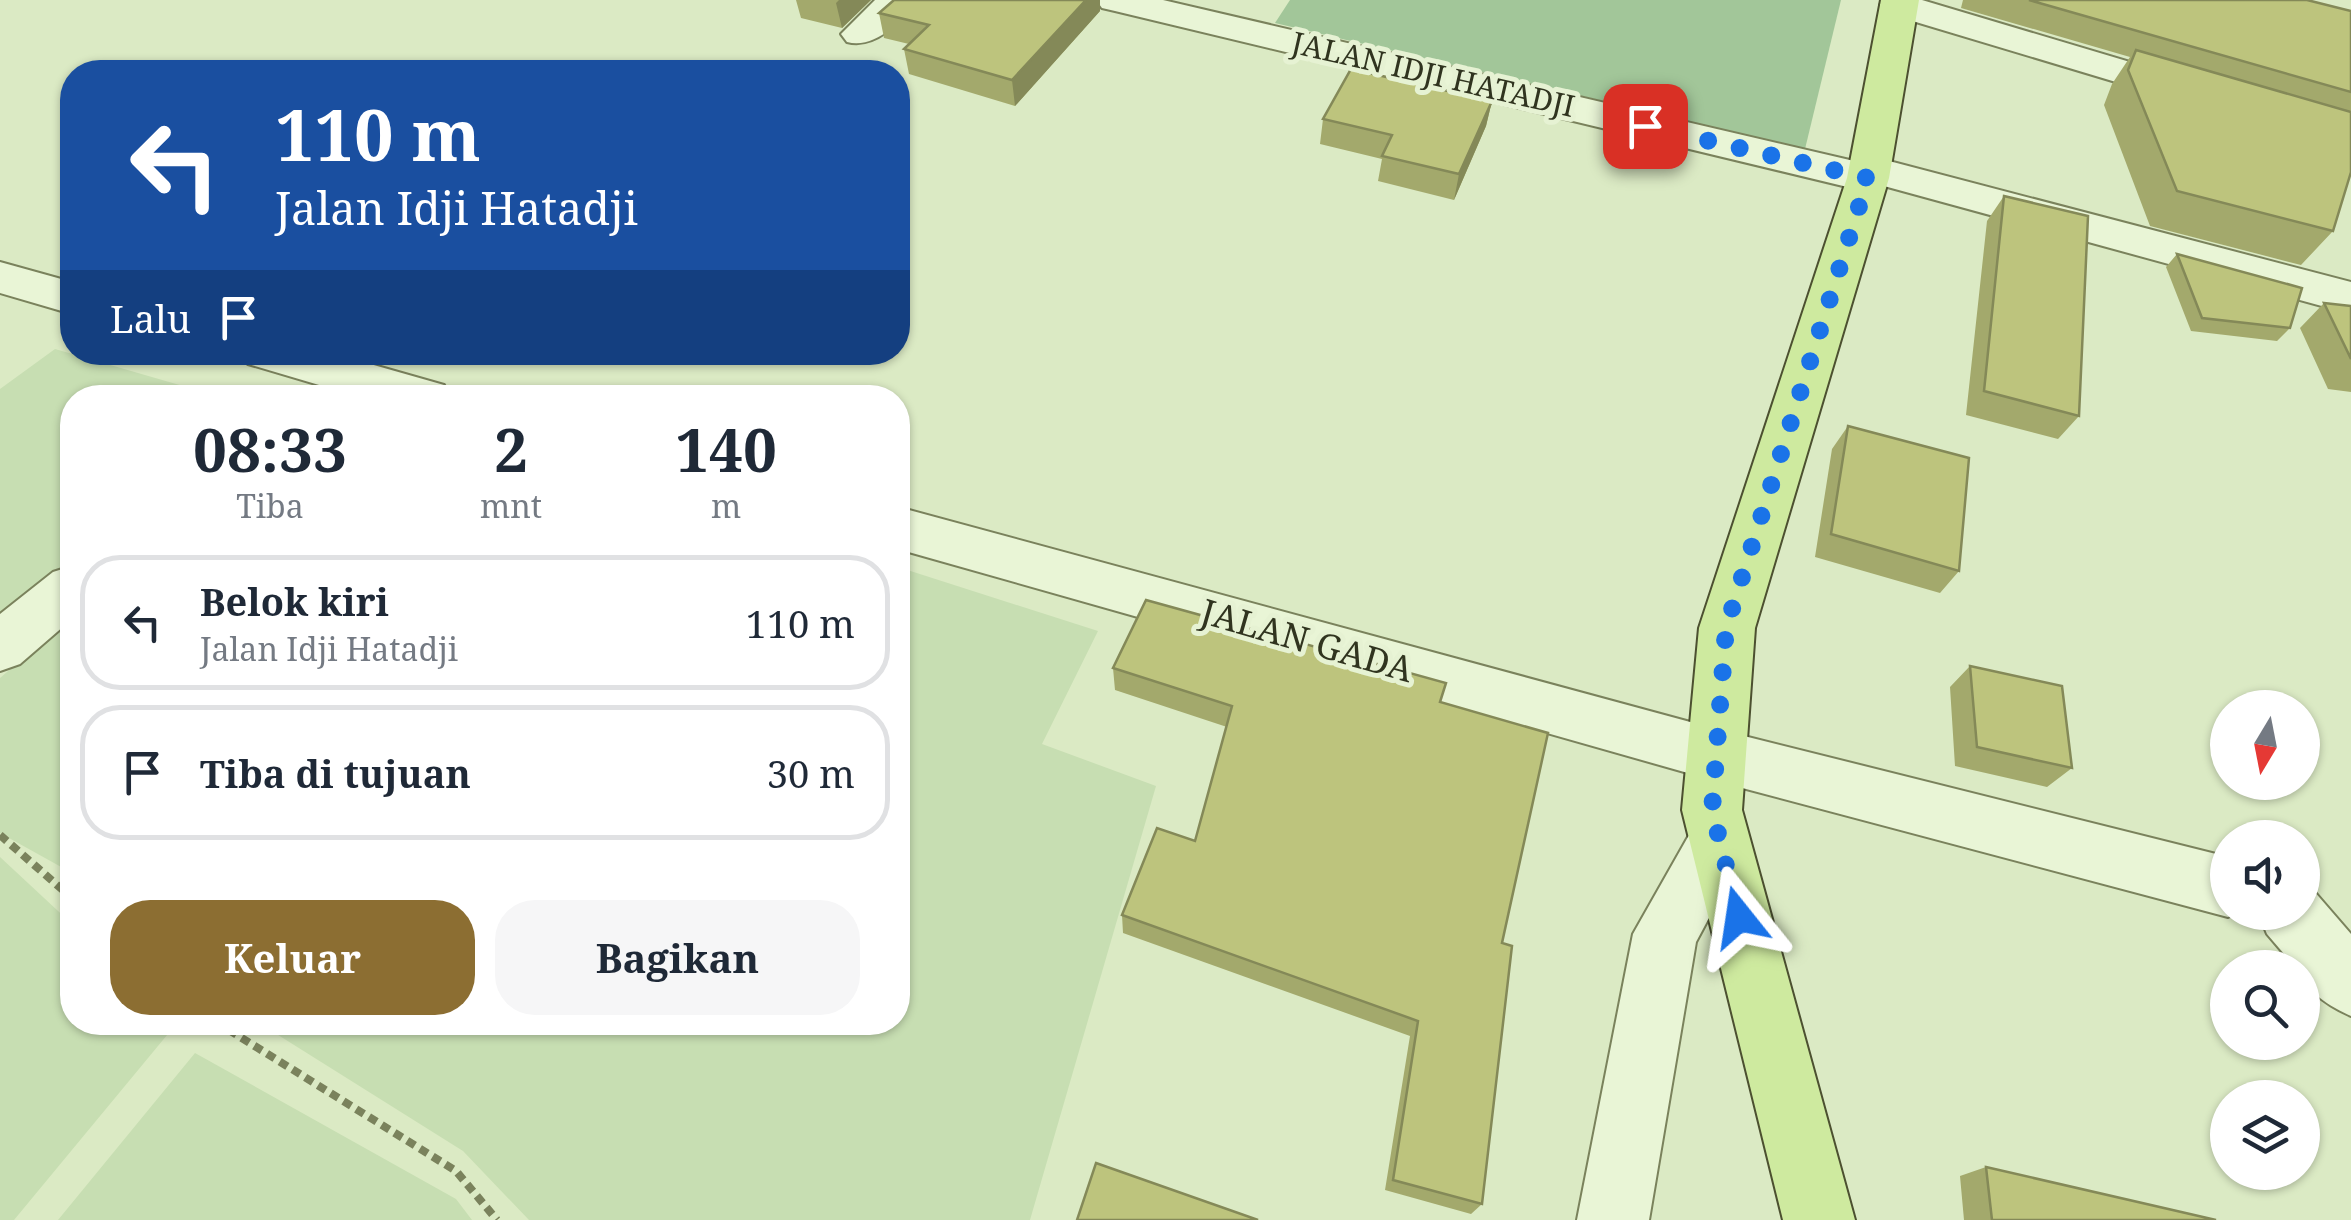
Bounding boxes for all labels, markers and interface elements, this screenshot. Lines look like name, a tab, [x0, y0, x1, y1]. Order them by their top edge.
street label: JALAN IDJI HATADJI	[1287, 21, 1579, 126]
pin	[1603, 84, 1688, 169]
text: 110 m	[275, 86, 481, 182]
icon: arrive	[1618, 99, 1673, 154]
icon: left	[110, 100, 240, 230]
text: Jalan Idji Hatadji	[275, 177, 638, 238]
icon: arrive	[211, 290, 266, 345]
text: Lalu	[110, 292, 191, 344]
text: 08:33	[193, 408, 347, 490]
text: 2	[494, 408, 528, 490]
text: 140	[675, 408, 777, 490]
text: Tiba	[236, 484, 304, 527]
text: mnt	[480, 484, 542, 527]
text: m	[711, 484, 741, 527]
text: Belok kiri	[200, 575, 389, 627]
street label: JALAN GADA	[1195, 587, 1419, 692]
icon: left	[115, 595, 170, 650]
text: 110 m	[745, 597, 855, 649]
text: Jalan Idji Hatadji	[200, 627, 458, 670]
north arrow	[2210, 690, 2320, 800]
map controls	[2210, 690, 2320, 1190]
icon: arrive	[115, 745, 170, 800]
text: Tiba di tujuan	[200, 747, 471, 799]
text: 30 m	[767, 747, 855, 799]
button: sound	[2210, 820, 2320, 930]
position arrow	[1687, 865, 1791, 969]
button: Keluar	[110, 900, 475, 1015]
button: Bagikan	[495, 900, 860, 1015]
button: search	[2210, 950, 2320, 1060]
button: layers	[2210, 1080, 2320, 1190]

